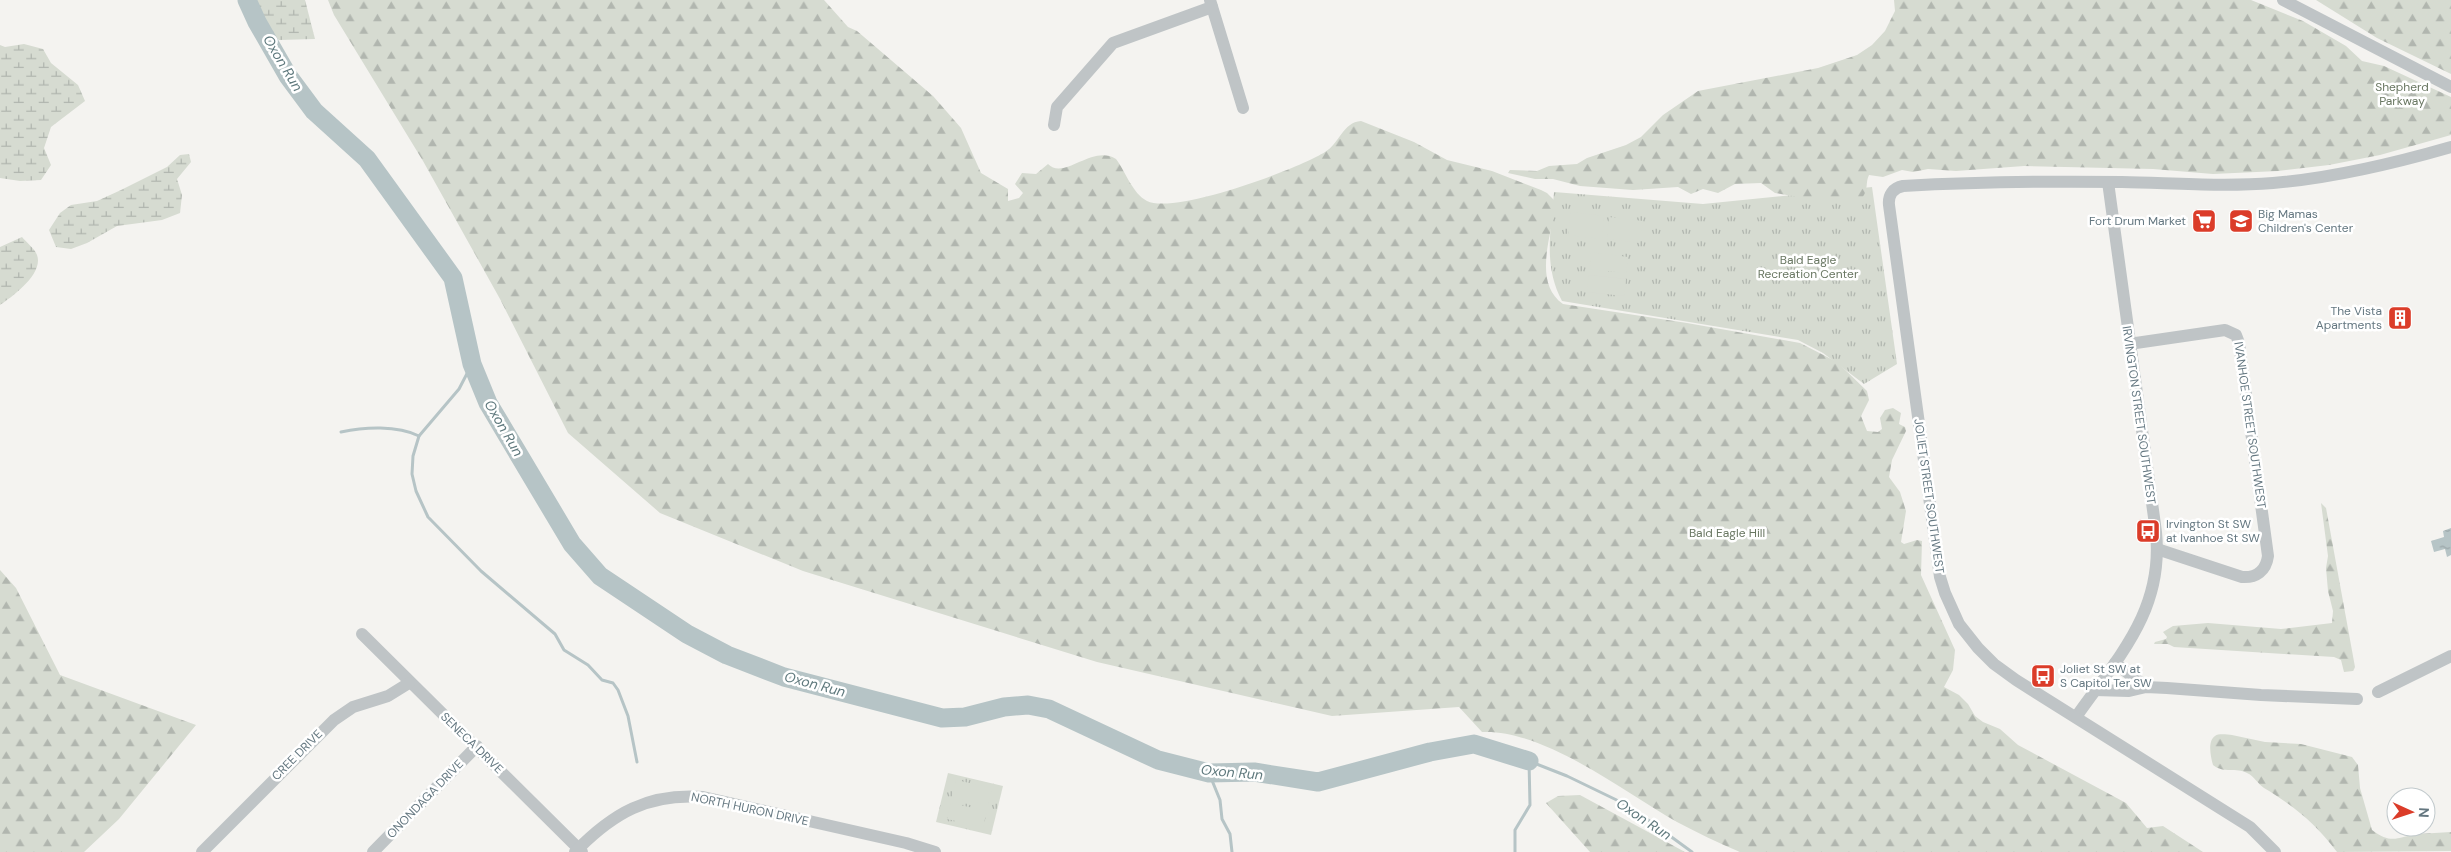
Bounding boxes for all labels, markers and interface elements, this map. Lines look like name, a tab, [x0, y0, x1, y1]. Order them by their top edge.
water label: Oxon Run	[259, 32, 307, 94]
park label: Shepherd Parkway	[2375, 79, 2429, 109]
place label: Big Mamas Children's Center	[2258, 206, 2354, 236]
supermarket icon: Fort Drum Market	[2191, 208, 2217, 234]
school or university icon: Big Mamas Children's Center	[2228, 208, 2254, 234]
place label: Fort Drum Market	[2089, 213, 2186, 229]
park label: Bald Eagle Recreation Center	[1758, 252, 1859, 282]
place label: The Vista Apartments	[2316, 303, 2382, 333]
building icon: The Vista Apartments	[2387, 305, 2413, 331]
street label: IRVINGTON STREET SOUTHWEST	[2119, 325, 2159, 505]
street label: IVANHOE STREET SOUTHWEST	[2230, 341, 2270, 510]
water label: Oxon Run	[481, 397, 527, 459]
street label: JOLIET STREET SOUTHWEST	[1910, 418, 1948, 575]
place label: Irvington St SW at Ivanhoe St SW	[2166, 516, 2260, 546]
bus stop icon: Irvington St SW at Ivanhoe St SW	[2135, 518, 2161, 544]
park label: Bald Eagle Hill	[1689, 525, 1765, 541]
place label: Joliet St SW at S Capitol Ter SW	[2060, 661, 2152, 691]
bus stop icon: Joliet St SW at S Capitol Ter SW	[2030, 663, 2056, 689]
water label: Oxon Run	[783, 667, 847, 701]
street label: SENECA DRIVE	[437, 709, 507, 777]
street label: CREE DRIVE	[268, 726, 326, 784]
street label: ONONDAGA DRIVE	[383, 756, 467, 842]
water label: Oxon Run	[1200, 760, 1264, 784]
north arrow	[2386, 787, 2436, 837]
street label: NORTH HURON DRIVE	[690, 789, 810, 829]
water label: Oxon Run	[1613, 794, 1675, 844]
text: N	[2415, 807, 2433, 818]

